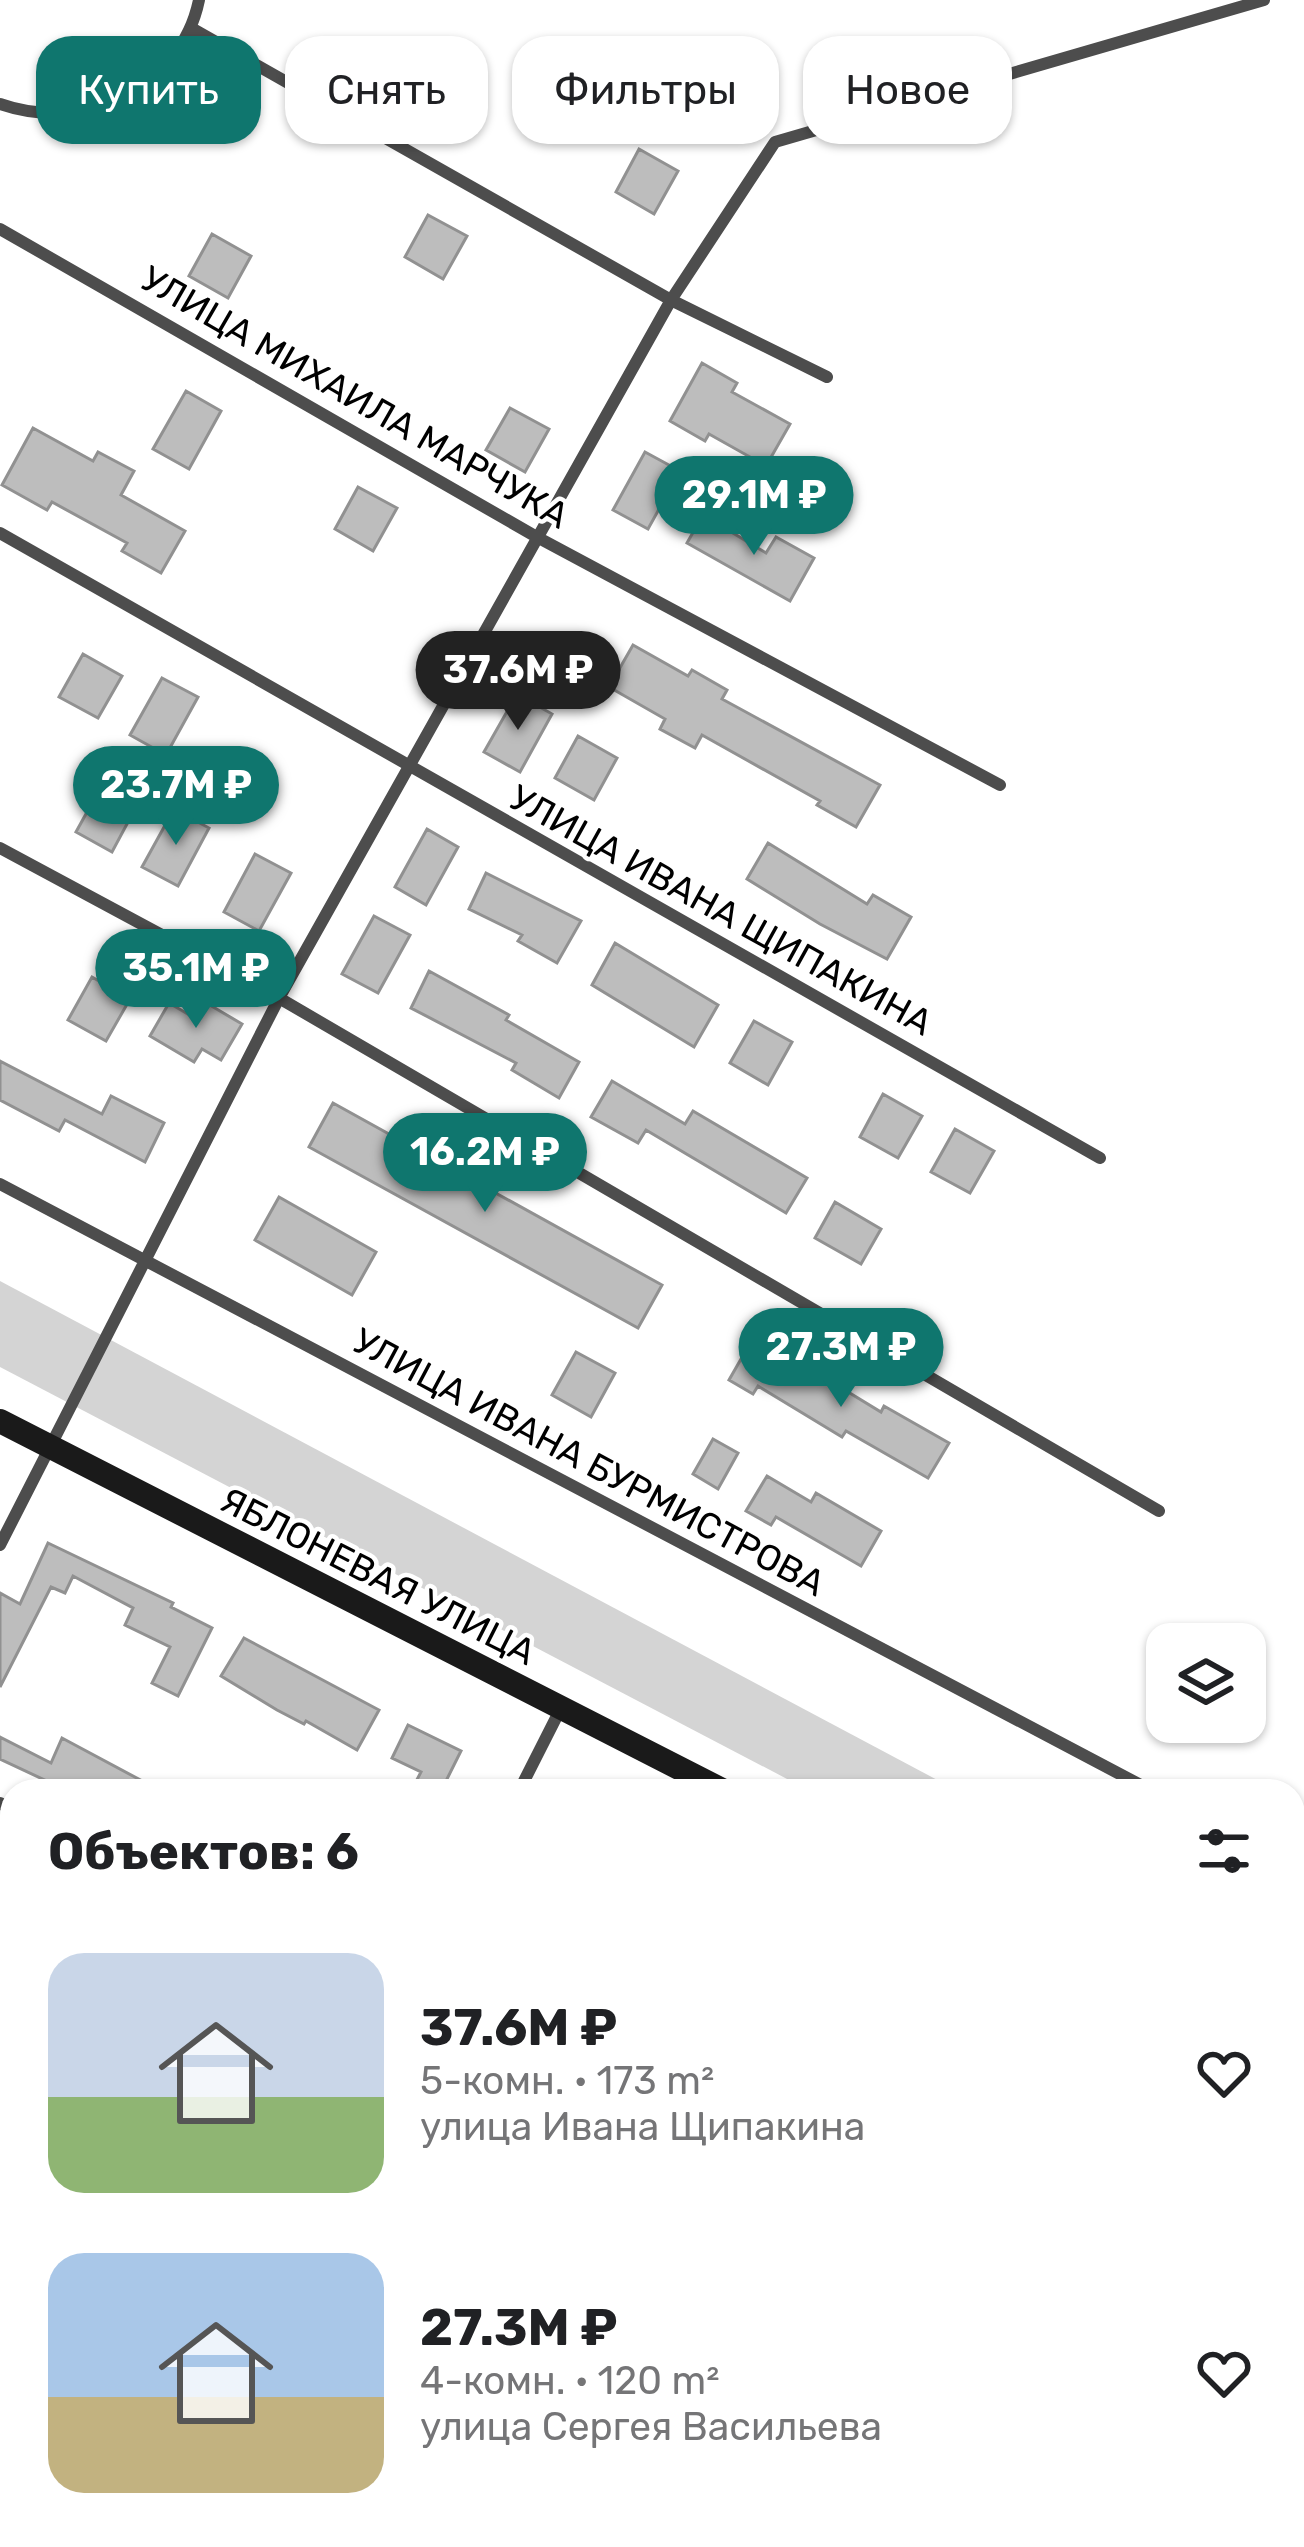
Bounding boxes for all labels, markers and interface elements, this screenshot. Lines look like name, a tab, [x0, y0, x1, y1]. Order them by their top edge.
chip: Купить	[36, 36, 261, 144]
chip: Снять	[285, 36, 488, 144]
chip: Фильтры	[512, 36, 779, 144]
chip: Новое	[803, 36, 1012, 144]
street label: УЛИЦА МИХАИЛА МАРЧУКА	[134, 257, 576, 537]
pin: 29.1M ₽	[643, 456, 865, 558]
text: 29.1M ₽	[682, 472, 827, 518]
pin: 37.6M ₽	[407, 631, 629, 733]
text: 37.6M ₽	[443, 647, 593, 693]
pin: 23.7M ₽	[65, 746, 287, 848]
text: 23.7M ₽	[100, 762, 252, 808]
street label: УЛИЦА ИВАНА ЩИПАКИНА	[502, 776, 940, 1044]
pin: 35.1M ₽	[85, 929, 307, 1031]
text: 35.1M ₽	[122, 945, 270, 991]
pin: 16.2M ₽	[374, 1113, 596, 1215]
text: 16.2M ₽	[410, 1129, 560, 1175]
pin: 27.3M ₽	[730, 1308, 952, 1410]
street label: УЛИЦА ИВАНА БУРМИСТРОВА	[346, 1319, 832, 1605]
text: 27.3M ₽	[766, 1324, 916, 1370]
street label: ЯБЛОНЕВАЯ УЛИЦА	[213, 1478, 543, 1674]
map controls	[1146, 1623, 1266, 1743]
button: layers	[1146, 1623, 1266, 1743]
icon: filters	[1191, 1818, 1257, 1884]
text: Объектов: 6	[48, 1821, 359, 1882]
text: 37.6M ₽	[420, 1997, 617, 2058]
icon: home	[144, 2001, 288, 2145]
icon: heart	[1191, 2040, 1257, 2106]
text: 5-комн. · 173 m²	[420, 2058, 714, 2104]
text: улица Ивана Щипакина	[420, 2104, 865, 2150]
text: 27.3M ₽	[420, 2297, 617, 2358]
icon: home	[144, 2301, 288, 2445]
icon: heart	[1191, 2340, 1257, 2406]
text: 4-комн. · 120 m²	[420, 2358, 719, 2404]
text: улица Сергея Васильева	[420, 2404, 882, 2450]

